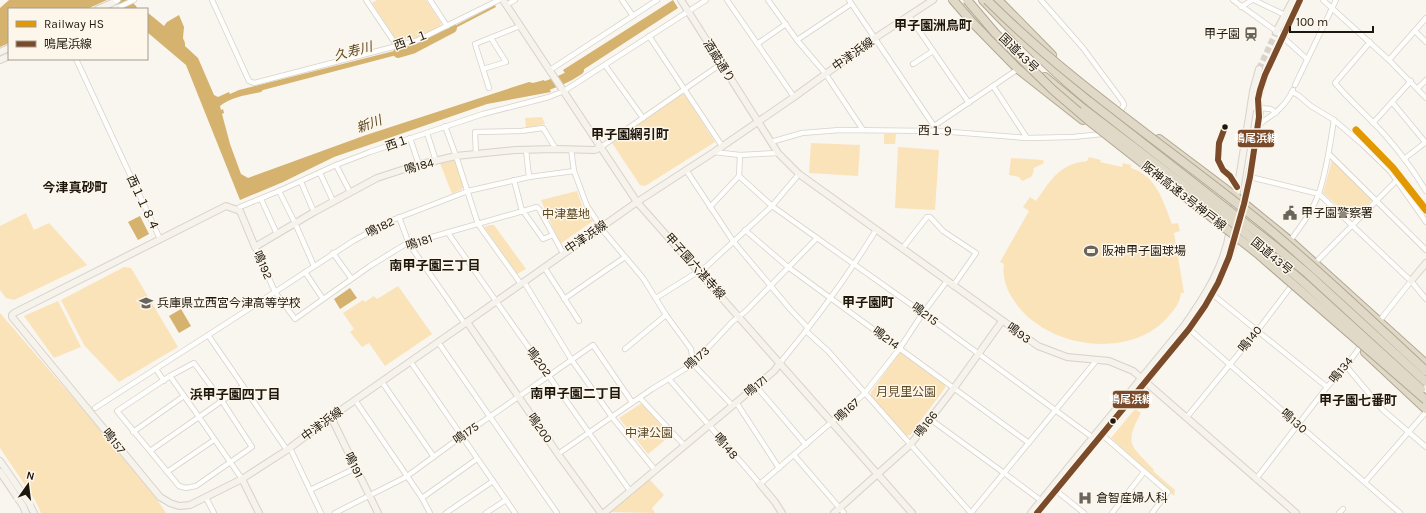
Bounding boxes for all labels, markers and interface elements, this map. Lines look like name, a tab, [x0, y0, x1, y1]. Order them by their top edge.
legend	[8, 8, 148, 60]
scale bar	[1290, 8, 1373, 34]
text: 100 m	[1296, 15, 1328, 29]
text: Railway HS	[44, 17, 104, 31]
district label: 甲子園洲鳥町	[894, 18, 972, 33]
station icon: 甲子園	[1243, 26, 1259, 42]
street label: 西１１	[392, 27, 430, 53]
place label: 甲子園	[1204, 27, 1240, 41]
street label: 国道43号	[996, 31, 1042, 75]
street label: 中津浜線	[829, 34, 877, 74]
text: 鳴尾浜線	[44, 37, 92, 51]
street label: 酒蔵通り	[700, 37, 738, 85]
water label: 久寿川	[332, 38, 376, 63]
water label: 新川	[354, 112, 386, 136]
unlabelled marker	[1220, 122, 1230, 132]
street label: 西１９	[918, 123, 954, 139]
district label: 甲子園網引町	[591, 127, 669, 142]
line badge: 鳴尾浜線	[1237, 129, 1275, 148]
street label: 西１	[383, 132, 411, 154]
text: 鳴尾浜線	[1234, 132, 1278, 145]
street label: 鳴184	[403, 155, 436, 177]
street label: 阪神高速3号神戸線	[1139, 159, 1229, 233]
street label: 西１１８４	[124, 173, 162, 233]
district label: 今津真砂町	[42, 180, 108, 195]
public building icon: 甲子園警察署	[1282, 205, 1298, 221]
place label: 甲子園警察署	[1301, 206, 1373, 220]
park label: 中津墓地	[542, 207, 590, 221]
street label: 鳴182	[363, 214, 397, 240]
street label: 中津浜線	[562, 218, 610, 256]
street label: 甲子園六湛寺線	[662, 230, 728, 302]
street label: 鳴181	[404, 231, 434, 253]
street label: 国道43号	[1248, 235, 1296, 277]
sports icon: 阪神甲子園球場	[1083, 243, 1099, 259]
place label: 阪神甲子園球場	[1102, 244, 1186, 258]
street label: 鳴192	[251, 248, 275, 282]
district label: 南甲子園三丁目	[389, 258, 481, 273]
school or university icon: 兵庫県立西宮今津高等学校	[138, 295, 154, 311]
district label: 甲子園町	[842, 295, 894, 310]
place label: 兵庫県立西宮今津高等学校	[157, 296, 301, 310]
street label: 鳴215	[909, 300, 941, 329]
street label: 鳴93	[1004, 320, 1034, 346]
street label: 鳴140	[1235, 323, 1265, 355]
street label: 鳴214	[870, 324, 902, 353]
street label: 鳴173	[682, 343, 712, 373]
street label: 鳴202	[524, 345, 554, 380]
street label: 鳴134	[1326, 354, 1356, 386]
street label: 鳴171	[742, 373, 770, 399]
park label: 月見里公園	[876, 385, 936, 399]
district label: 南甲子園二丁目	[530, 386, 622, 401]
district label: 浜甲子園四丁目	[189, 387, 281, 402]
line badge: 鳴尾浜線	[1112, 390, 1150, 409]
text: 鳴尾浜線	[1109, 393, 1153, 406]
district label: 甲子園七番町	[1319, 393, 1397, 408]
street label: 鳴167	[832, 395, 863, 425]
street label: 中津浜線	[298, 404, 346, 444]
street label: 鳴130	[1278, 406, 1310, 436]
street label: 鳴166	[911, 408, 941, 440]
street label: 鳴200	[525, 410, 555, 446]
unlabelled marker	[1108, 416, 1118, 426]
street label: 鳴175	[450, 419, 482, 447]
street label: 鳴157	[100, 426, 129, 457]
park label: 中津公園	[625, 426, 673, 440]
street label: 鳴148	[711, 430, 741, 462]
street label: 鳴191	[342, 450, 366, 480]
north arrow	[8, 465, 48, 505]
text: N	[25, 469, 36, 483]
hospital icon: 倉智産婦人科	[1077, 490, 1093, 506]
place label: 倉智産婦人科	[1096, 491, 1168, 505]

